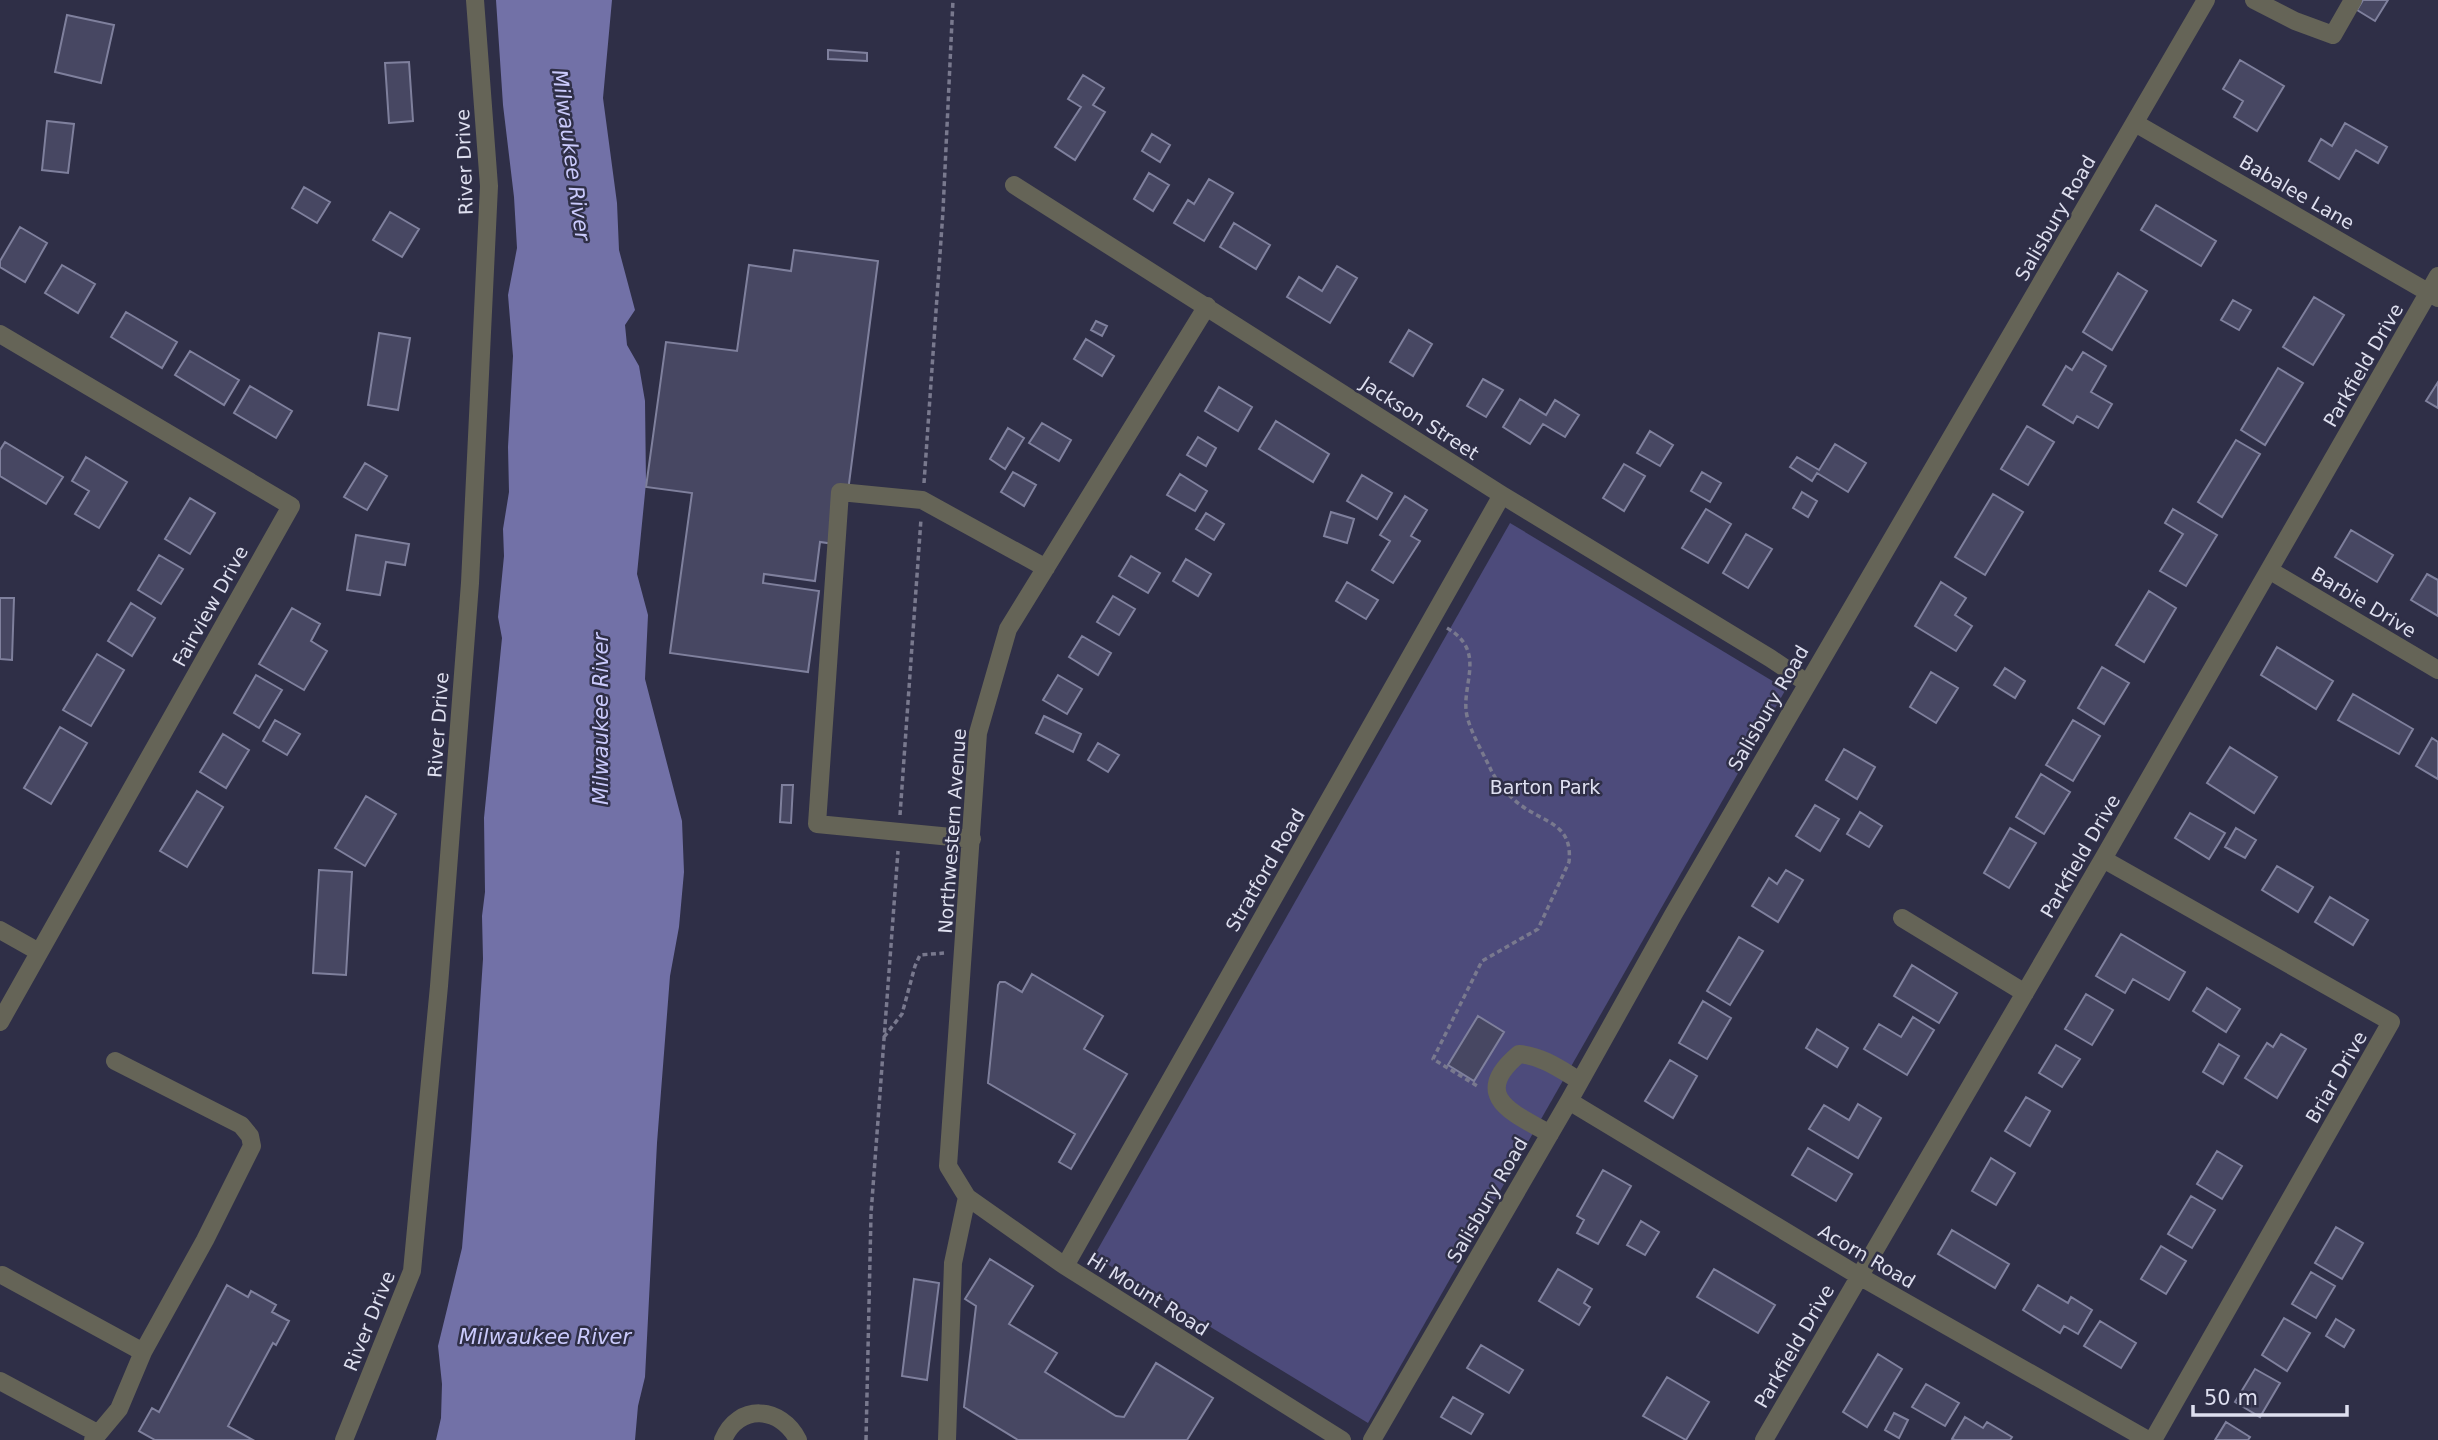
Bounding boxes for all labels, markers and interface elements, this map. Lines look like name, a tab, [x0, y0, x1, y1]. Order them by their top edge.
water label: Milwaukee River	[547, 68, 595, 243]
street label: River Drive	[451, 109, 477, 215]
street label: Babalee Lane	[2236, 150, 2358, 234]
street label: Salisbury Road	[2010, 151, 2100, 285]
street label: Parkfield Drive	[2319, 299, 2407, 431]
street label: Jackson Street	[1356, 371, 1483, 464]
street label: Fairview Drive	[168, 542, 252, 670]
street label: Barbie Drive	[2308, 562, 2420, 642]
water label: Milwaukee River	[589, 632, 613, 805]
street label: Salisbury Road	[1723, 641, 1813, 775]
street label: River Drive	[423, 671, 453, 779]
street label: Northwestern Avenue	[934, 728, 970, 934]
park label: Barton Park	[1490, 776, 1600, 798]
street label: Parkfield Drive	[2036, 790, 2124, 922]
street label: Stratford Road	[1221, 805, 1309, 935]
street label: Briar Drive	[2301, 1027, 2371, 1127]
street label: Salisbury Road	[1442, 1133, 1532, 1267]
street label: Acorn Road	[1815, 1219, 1919, 1293]
street label: Hi Mount Road	[1083, 1248, 1213, 1340]
street label: River Drive	[339, 1268, 399, 1374]
street label: Parkfield Drive	[1750, 1280, 1838, 1412]
water label: Milwaukee River	[459, 1325, 632, 1349]
scale bar	[2193, 1374, 2347, 1418]
text: 50 m	[2204, 1386, 2258, 1410]

